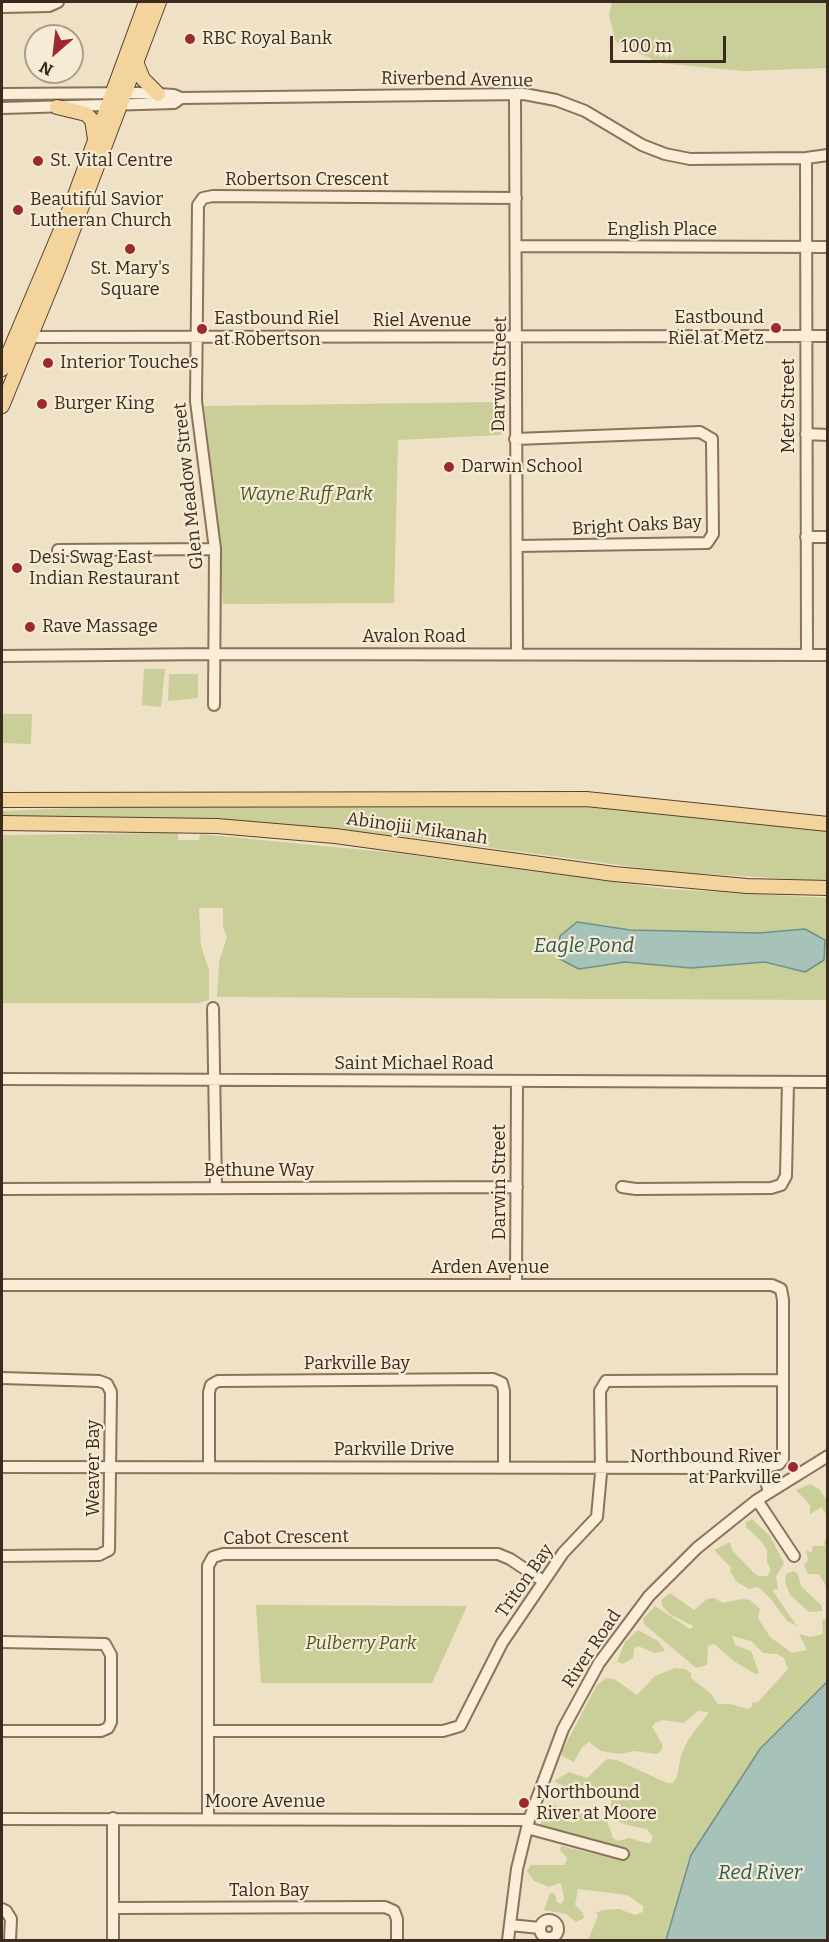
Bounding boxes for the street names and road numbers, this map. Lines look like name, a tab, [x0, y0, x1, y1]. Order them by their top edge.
street label: Riverbend Avenue	[381, 68, 533, 92]
street label: Robertson Crescent	[225, 169, 389, 191]
street label: English Place	[607, 219, 717, 241]
street label: Riel Avenue	[373, 310, 471, 332]
street label: Darwin Street	[488, 316, 512, 432]
street label: Metz Street	[778, 358, 800, 454]
street label: Glen Meadow Street	[169, 401, 209, 571]
street label: Bright Oaks Bay	[571, 512, 703, 540]
street label: Avalon Road	[362, 626, 466, 648]
street label: Abinojii Mikanah	[345, 808, 489, 850]
street label: Saint Michael Road	[334, 1053, 494, 1075]
street label: Darwin Street	[489, 1124, 511, 1240]
street label: Bethune Way	[204, 1160, 314, 1182]
street label: Arden Avenue	[431, 1257, 549, 1279]
street label: Parkville Bay	[304, 1353, 410, 1375]
street label: Weaver Bay	[83, 1420, 105, 1516]
street label: Parkville Drive	[334, 1439, 454, 1461]
street label: Cabot Crescent	[223, 1526, 349, 1550]
street label: Triton Bay	[492, 1540, 558, 1622]
street label: River Road	[558, 1606, 626, 1692]
street label: Moore Avenue	[205, 1791, 325, 1813]
street label: Talon Bay	[229, 1880, 309, 1902]

